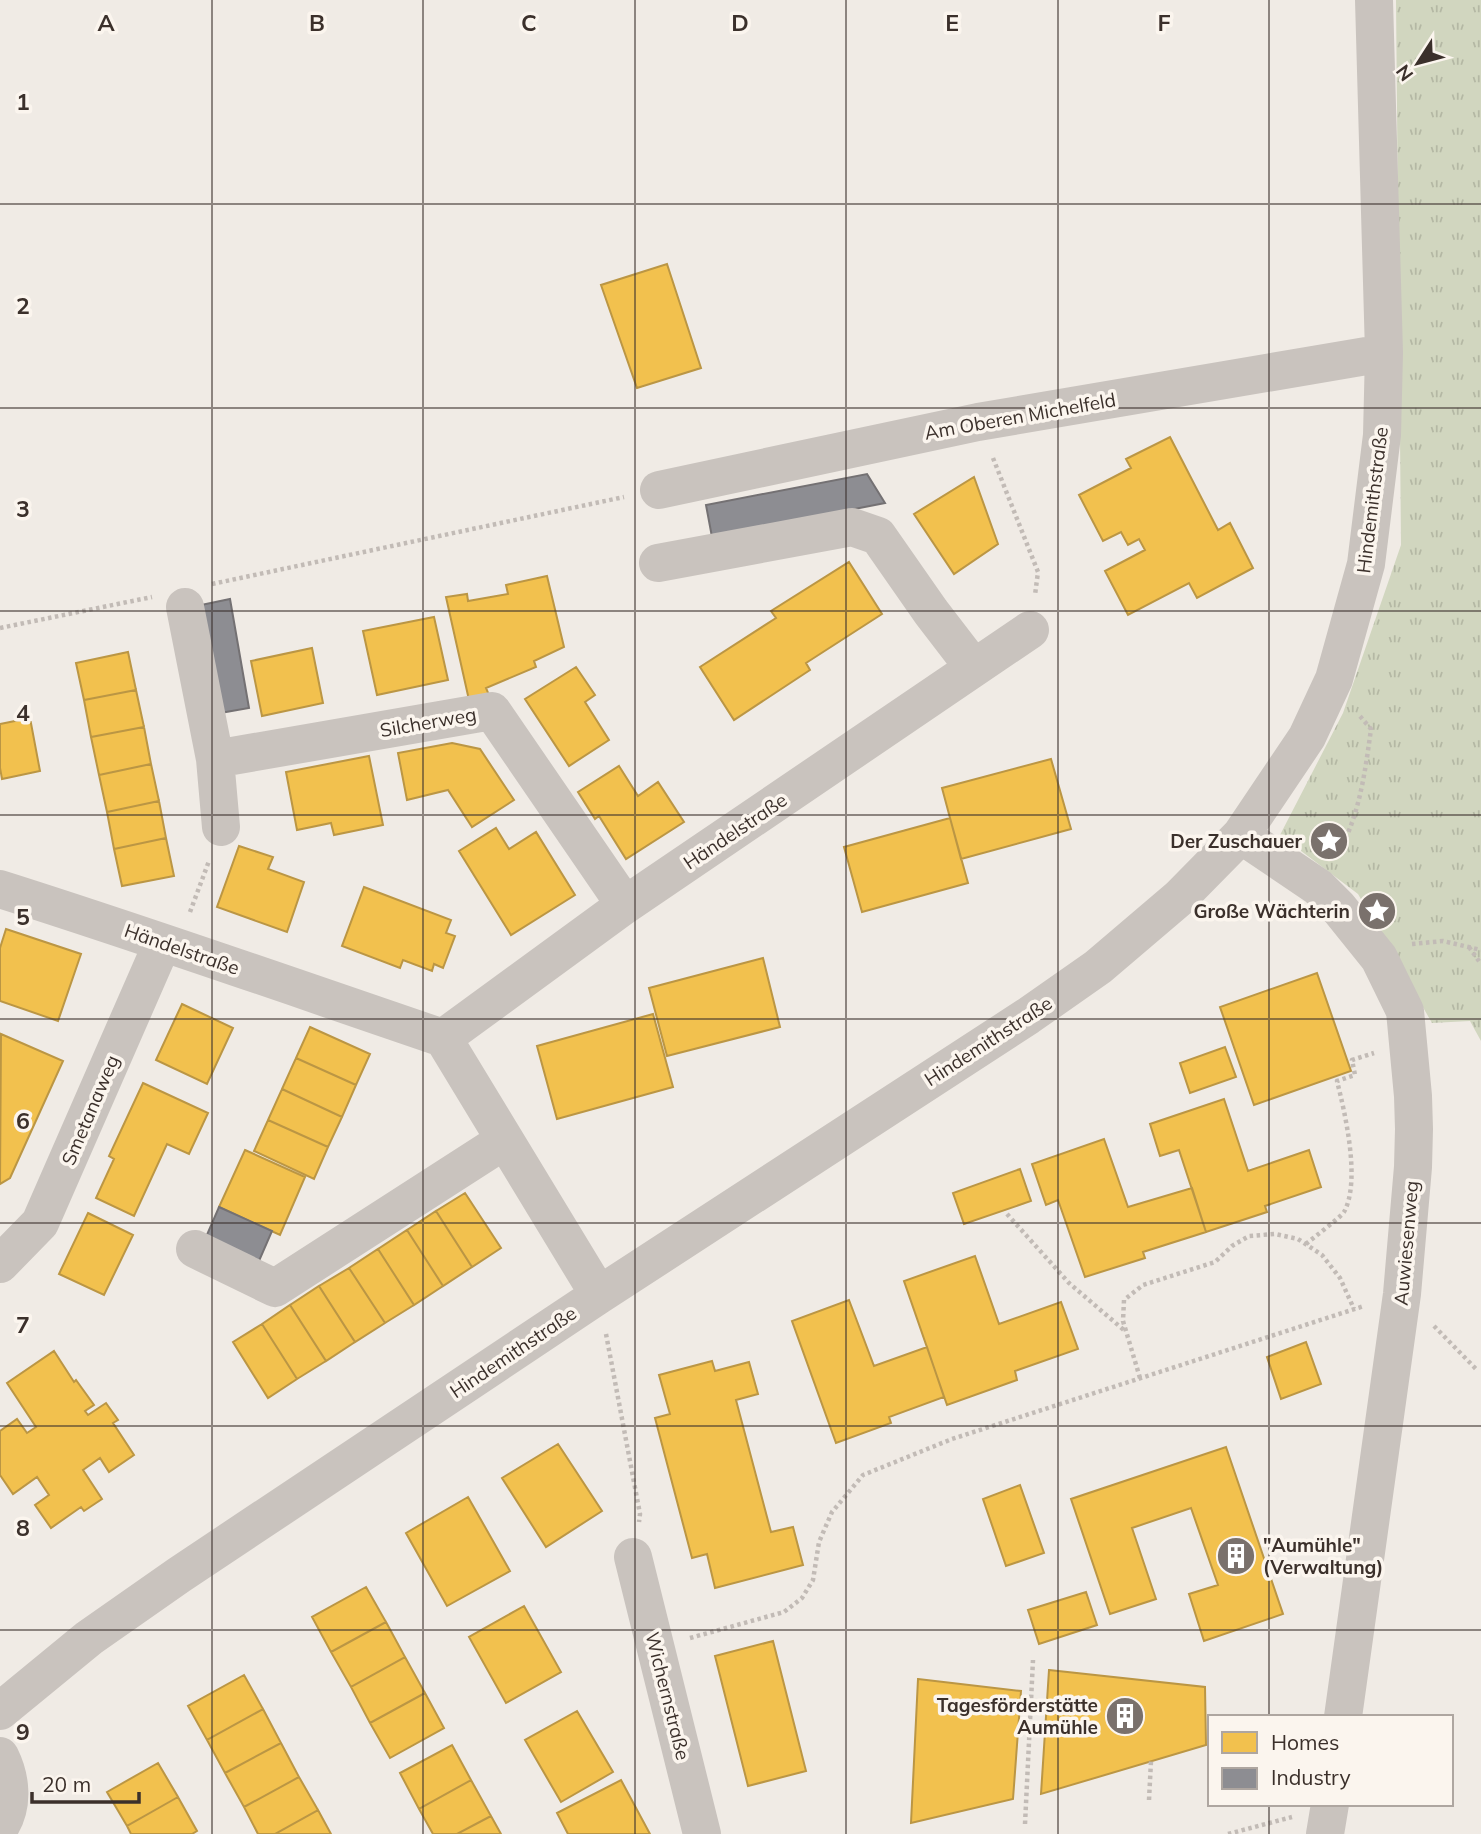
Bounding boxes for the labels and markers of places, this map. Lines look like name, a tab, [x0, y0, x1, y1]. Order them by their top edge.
place icon: Der Zuschauer	[1308, 820, 1350, 862]
place label: Der Zuschauer	[1170, 829, 1303, 853]
place icon: Große Wächterin	[1356, 890, 1398, 932]
place label: Große Wächterin	[1193, 899, 1350, 923]
place label: "Aumühle" (Verwaltung)	[1263, 1533, 1383, 1579]
building icon: "Aumühle" (Verwaltung)	[1215, 1535, 1257, 1577]
place label: Tagesförderstätte Aumühle	[937, 1693, 1098, 1739]
building icon: Tagesförderstätte Aumühle	[1104, 1695, 1146, 1737]

